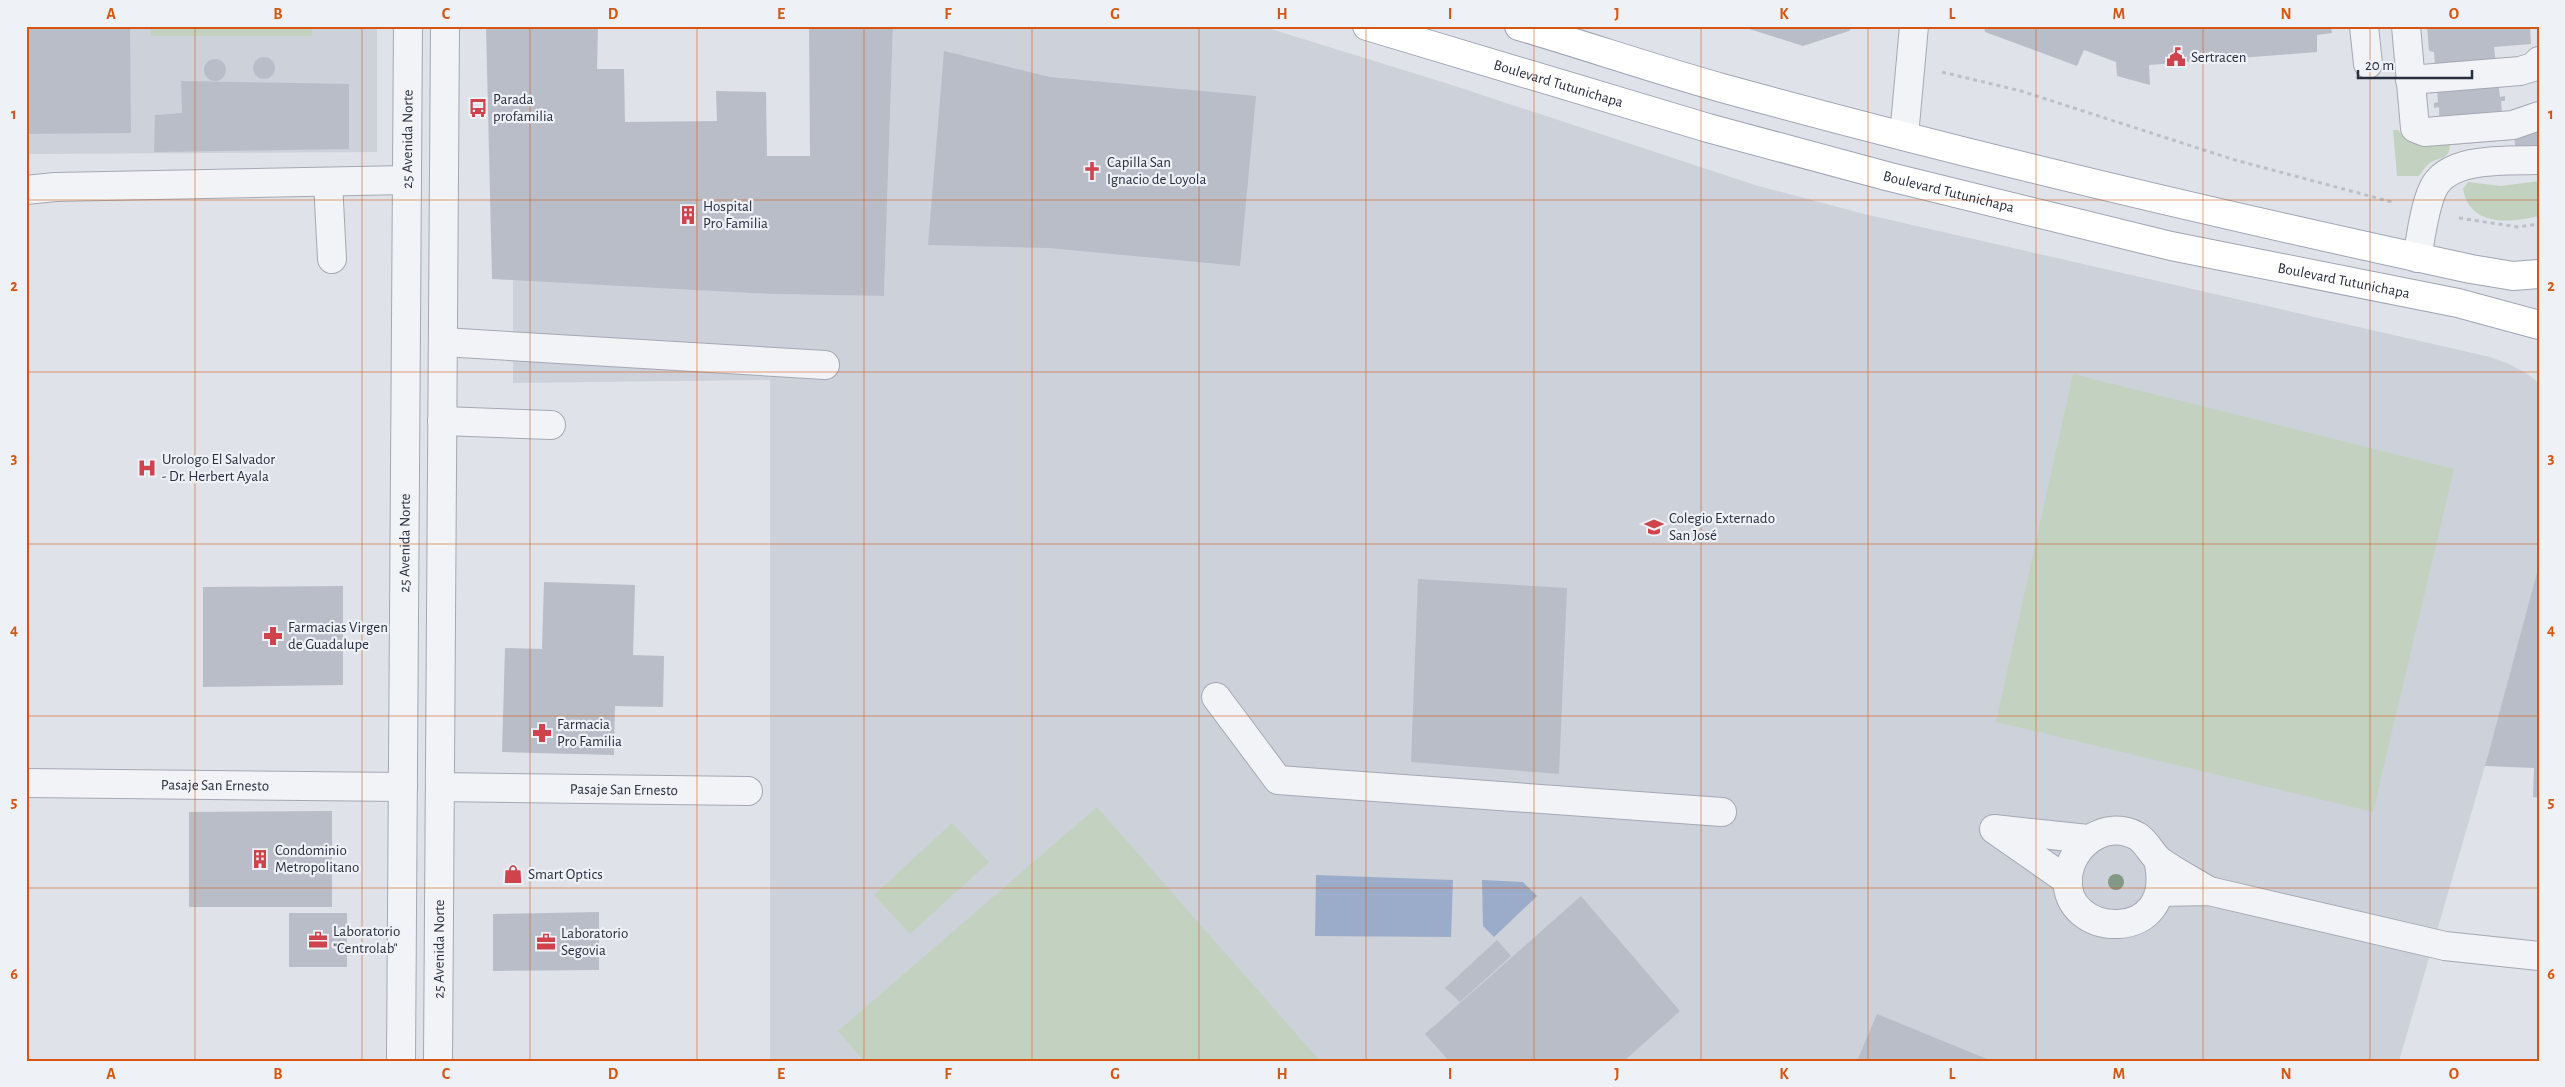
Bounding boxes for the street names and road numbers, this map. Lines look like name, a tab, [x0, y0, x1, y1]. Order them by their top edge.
street label: Boulevard Tutunichapa	[1492, 57, 1625, 110]
street label: 25 Avenida Norte	[399, 89, 415, 189]
street label: Boulevard Tutunichapa	[1882, 168, 2016, 215]
street label: Boulevard Tutunichapa	[2277, 260, 2411, 301]
street label: 25 Avenida Norte	[397, 493, 412, 593]
street label: Pasaje San Ernesto	[161, 777, 269, 793]
street label: Pasaje San Ernesto	[570, 781, 678, 798]
street label: 25 Avenida Norte	[431, 899, 447, 999]

